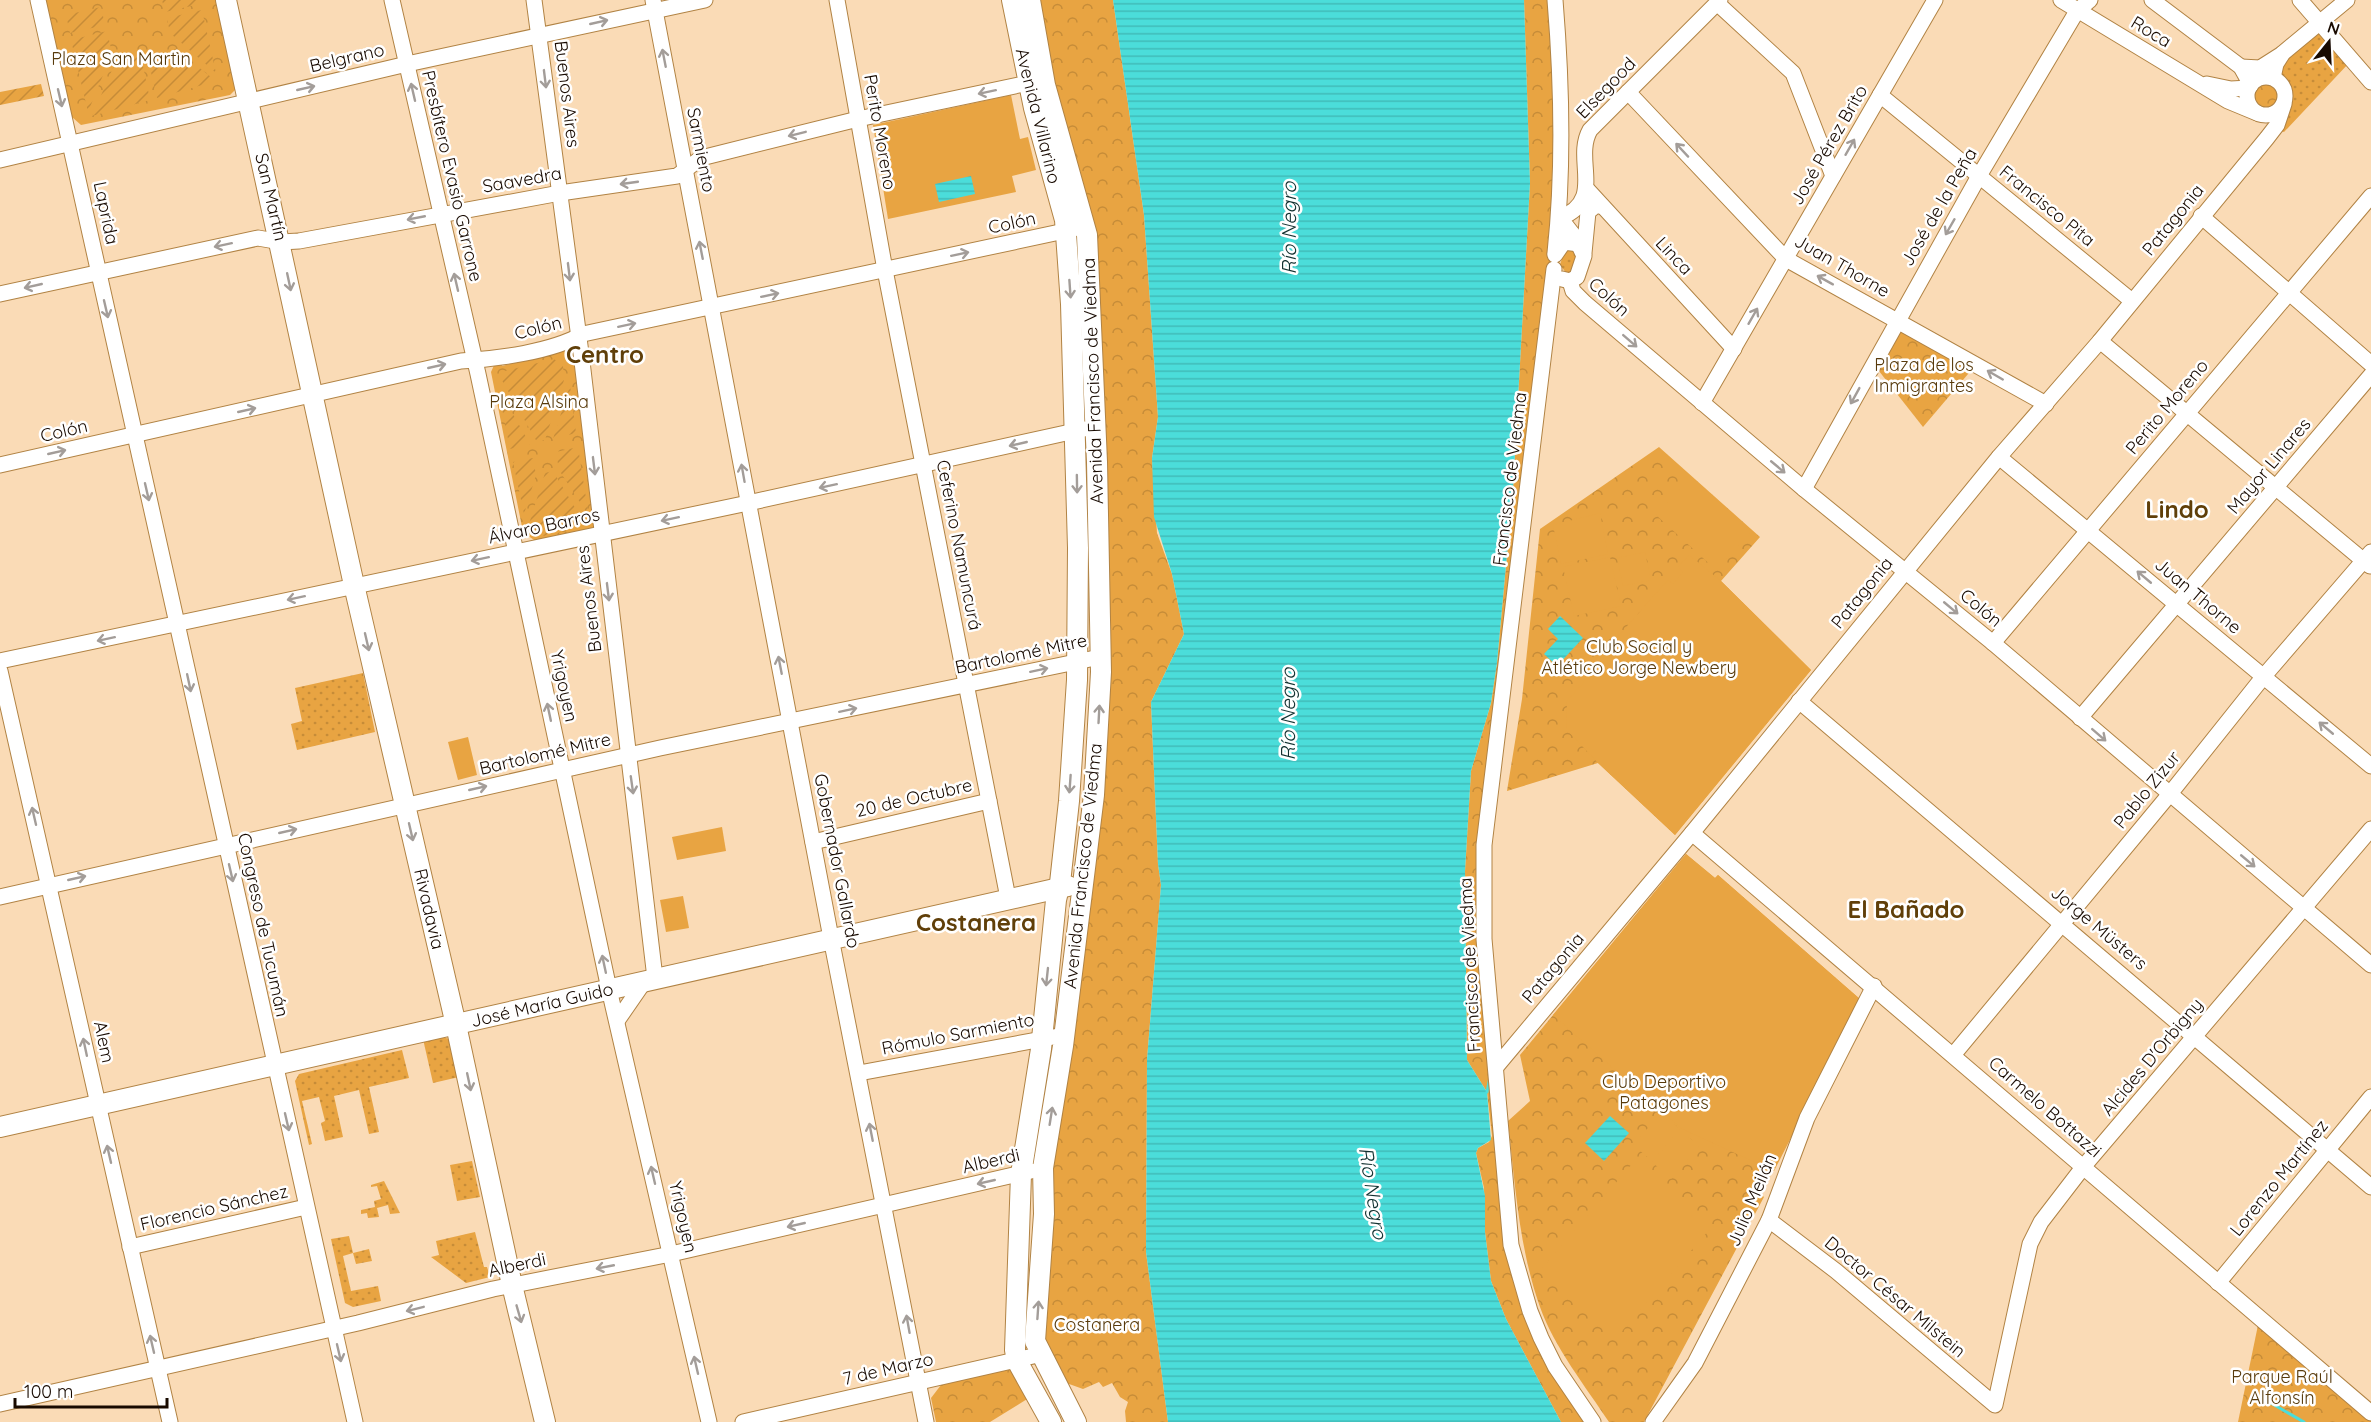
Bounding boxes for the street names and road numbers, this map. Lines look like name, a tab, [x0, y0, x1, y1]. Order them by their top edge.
street label: Roca	[2127, 11, 2176, 53]
street label: Belgrano	[307, 38, 386, 77]
street label: Buenos Aires	[550, 39, 585, 149]
street label: Avenida Villarino	[1011, 46, 1066, 186]
street label: Elsegood	[1571, 52, 1640, 123]
street label: Presbítero Evasio Garrone	[417, 68, 488, 284]
street label: Perito Moreno	[859, 72, 902, 192]
street label: José Pérez Brito	[1785, 81, 1872, 209]
street label: Sarmiento	[682, 106, 721, 194]
street label: José de la Peña	[1895, 144, 1982, 270]
street label: San Martín	[250, 151, 293, 243]
street label: Francisco Pita	[1995, 160, 2100, 251]
street label: Saavedra	[481, 161, 563, 198]
street label: Laprida	[89, 179, 124, 247]
street label: Patagonia	[2137, 179, 2208, 260]
street label: Colón	[986, 206, 1038, 239]
street label: Juan Thorne	[1790, 229, 1894, 302]
street label: Linca	[1651, 232, 1698, 280]
street label: Avenida Francisco de Viedma	[1077, 257, 1108, 505]
street label: Colón	[1584, 272, 1635, 321]
street label: Colón	[512, 311, 564, 344]
street label: Perito Moreno	[2120, 354, 2213, 459]
street label: Francisco de Viedma	[1487, 391, 1532, 567]
street label: Mayor Linares	[2222, 413, 2316, 518]
street label: Colón	[38, 414, 90, 447]
street label: Ceferino Namuncurá	[932, 458, 987, 632]
street label: Álvaro Barros	[486, 502, 602, 549]
street label: Buenos Aires	[571, 544, 606, 654]
street label: Patagonia	[1826, 552, 1897, 633]
street label: Juan Thorne	[2150, 553, 2246, 639]
street label: Colón	[1956, 583, 2007, 632]
street label: Bartolomé Mitre	[953, 628, 1089, 679]
street label: Yrigoyen	[546, 648, 583, 724]
street label: Bartolomé Mitre	[477, 727, 613, 780]
street label: Avenida Francisco de Viedma	[1058, 742, 1107, 990]
street label: Pablo Zizur	[2108, 746, 2185, 833]
street label: Gobernador Gallardo	[809, 772, 866, 950]
street label: 20 de Octubre	[853, 773, 974, 822]
street label: Congreso de Tucumán	[233, 831, 294, 1019]
street label: Rivadavia	[409, 866, 450, 952]
street label: Francisco de Viedma	[1453, 877, 1486, 1053]
street label: Jorge Müsters	[2046, 881, 2152, 975]
street label: Patagonia	[1516, 928, 1589, 1008]
street label: José María Guido	[468, 977, 615, 1032]
street label: Alcides D'Orbigny	[2096, 993, 2208, 1120]
street label: Rómulo Sarmiento	[880, 1007, 1036, 1060]
street label: Alem	[89, 1019, 120, 1065]
street label: Carmelo Bottazzi	[1984, 1051, 2107, 1162]
street label: Lorenzo Martínez	[2224, 1115, 2333, 1241]
street label: Alberdi	[960, 1143, 1022, 1178]
street label: Julio Meilán	[1722, 1150, 1781, 1250]
street label: Florencio Sánchez	[138, 1179, 290, 1236]
street label: Yrigoyen	[664, 1179, 703, 1255]
street label: Doctor César Milstein	[1820, 1231, 1971, 1362]
street label: Alberdi	[486, 1247, 548, 1282]
street label: 7 de Marzo	[840, 1347, 935, 1390]

